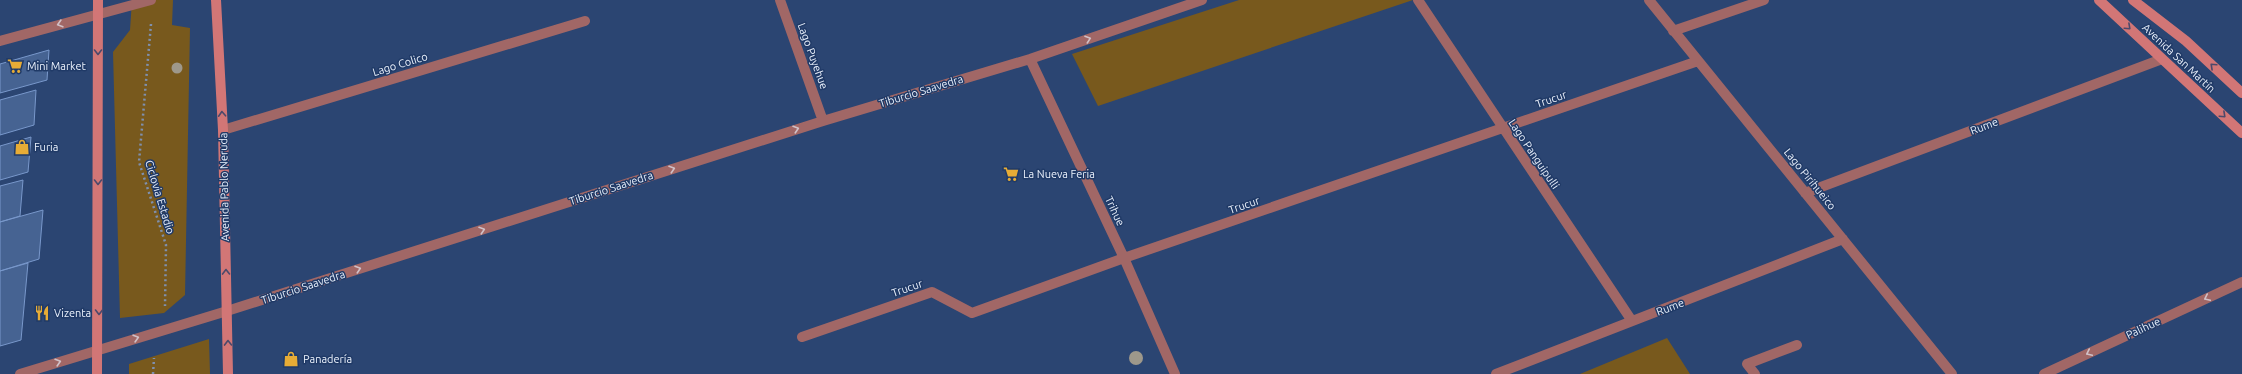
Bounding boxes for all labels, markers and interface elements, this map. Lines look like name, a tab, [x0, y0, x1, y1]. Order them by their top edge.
one-way arrow	[57, 19, 64, 28]
street label: Lago Puyehue	[795, 21, 831, 91]
street label: Avenida San Martín	[2140, 21, 2218, 95]
one-way arrow	[2123, 22, 2131, 29]
one-way arrow	[1085, 35, 1092, 44]
one-way arrow	[94, 49, 102, 55]
street label: Lago Colico	[371, 50, 429, 78]
supermarket icon: Mini Market	[6, 57, 24, 75]
place label: Mini Market	[27, 60, 87, 72]
one-way arrow	[2210, 64, 2218, 71]
street label: Tiburcio Saavedra	[877, 72, 965, 110]
street label: Trucur	[1534, 88, 1569, 110]
one-way arrow	[2218, 110, 2226, 118]
one-way arrow	[218, 111, 226, 117]
street label: Rume	[1968, 115, 2000, 137]
street label: Lago Panguipulli	[1506, 117, 1562, 191]
one-way arrow	[792, 125, 799, 134]
street label: Avenida Pablo Neruda	[217, 132, 231, 242]
shop icon: Furia	[13, 138, 31, 156]
place label: Furia	[34, 141, 58, 153]
street label: Lago Pirihueico	[1782, 146, 1838, 212]
street label: Ciclovia Estadio	[143, 159, 177, 235]
one-way arrow	[668, 165, 675, 174]
supermarket icon: La Nueva Feria	[1002, 165, 1020, 183]
place label: La Nueva Feria	[1023, 168, 1095, 180]
street label: Tiburcio Saavedra	[568, 169, 654, 207]
one-way arrow	[94, 179, 102, 185]
street label: Trihue	[1103, 194, 1127, 228]
street label: Trucur	[1227, 194, 1262, 216]
one-way arrow	[478, 226, 485, 235]
one-way arrow	[354, 265, 361, 274]
street label: Tiburcio Saavedra	[260, 268, 346, 306]
one-way arrow	[222, 269, 230, 275]
street label: Trucur	[890, 277, 925, 299]
one-way arrow	[2203, 293, 2211, 301]
street label: Rume	[1654, 296, 1686, 318]
restaurant icon: Vizenta	[33, 304, 51, 322]
place label: Vizenta	[54, 307, 91, 319]
one-way arrow	[95, 309, 103, 315]
street label: Palihue	[2124, 315, 2162, 341]
one-way arrow	[132, 334, 139, 343]
one-way arrow	[224, 340, 232, 346]
one-way arrow	[2085, 348, 2093, 356]
shop icon: Panadería	[282, 350, 300, 368]
place label: Panadería	[303, 353, 352, 365]
one-way arrow	[54, 358, 61, 367]

